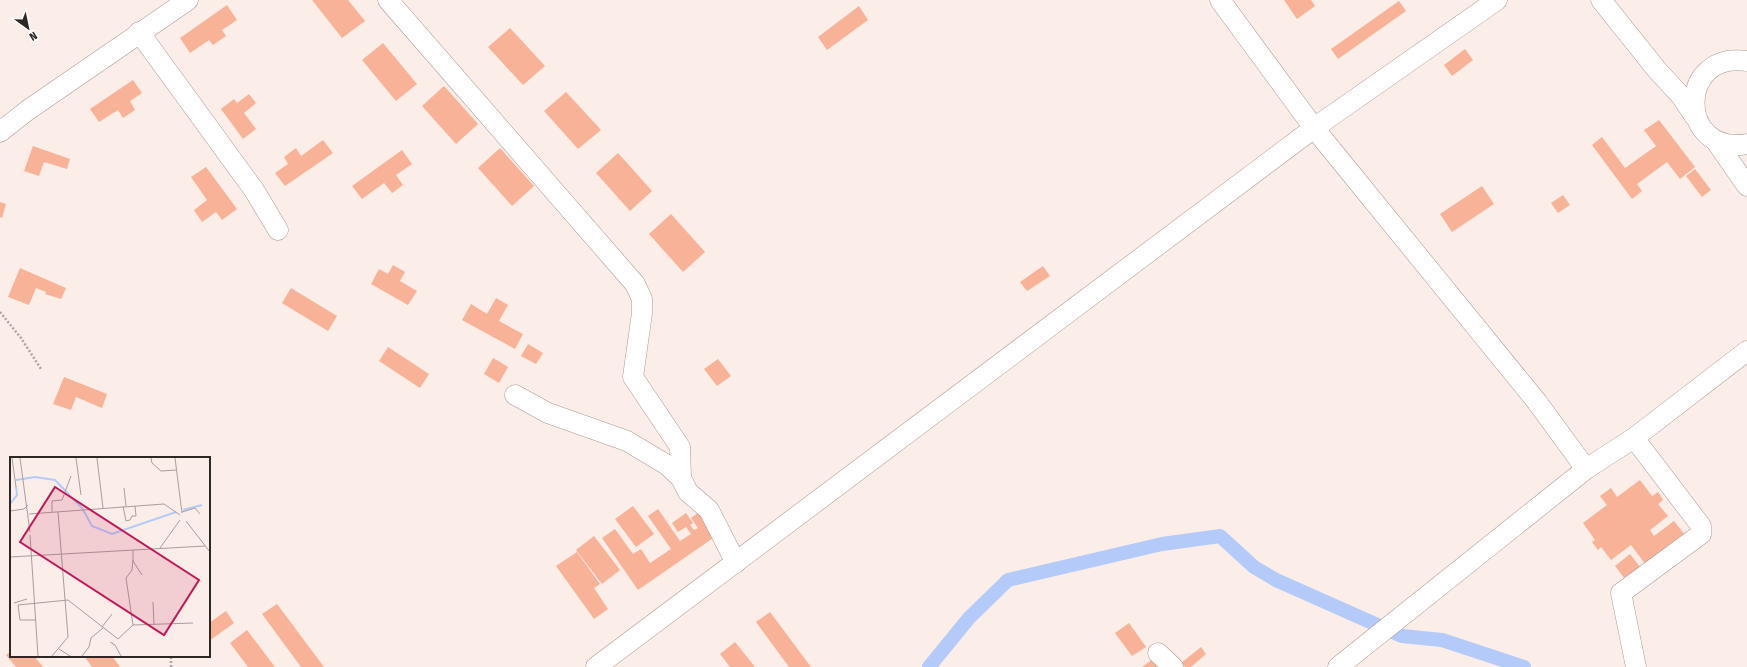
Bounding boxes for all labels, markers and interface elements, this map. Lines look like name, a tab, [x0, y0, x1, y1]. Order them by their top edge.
north arrow	[8, 8, 48, 48]
text: N	[27, 29, 39, 43]
inset map	[10, 457, 210, 657]

